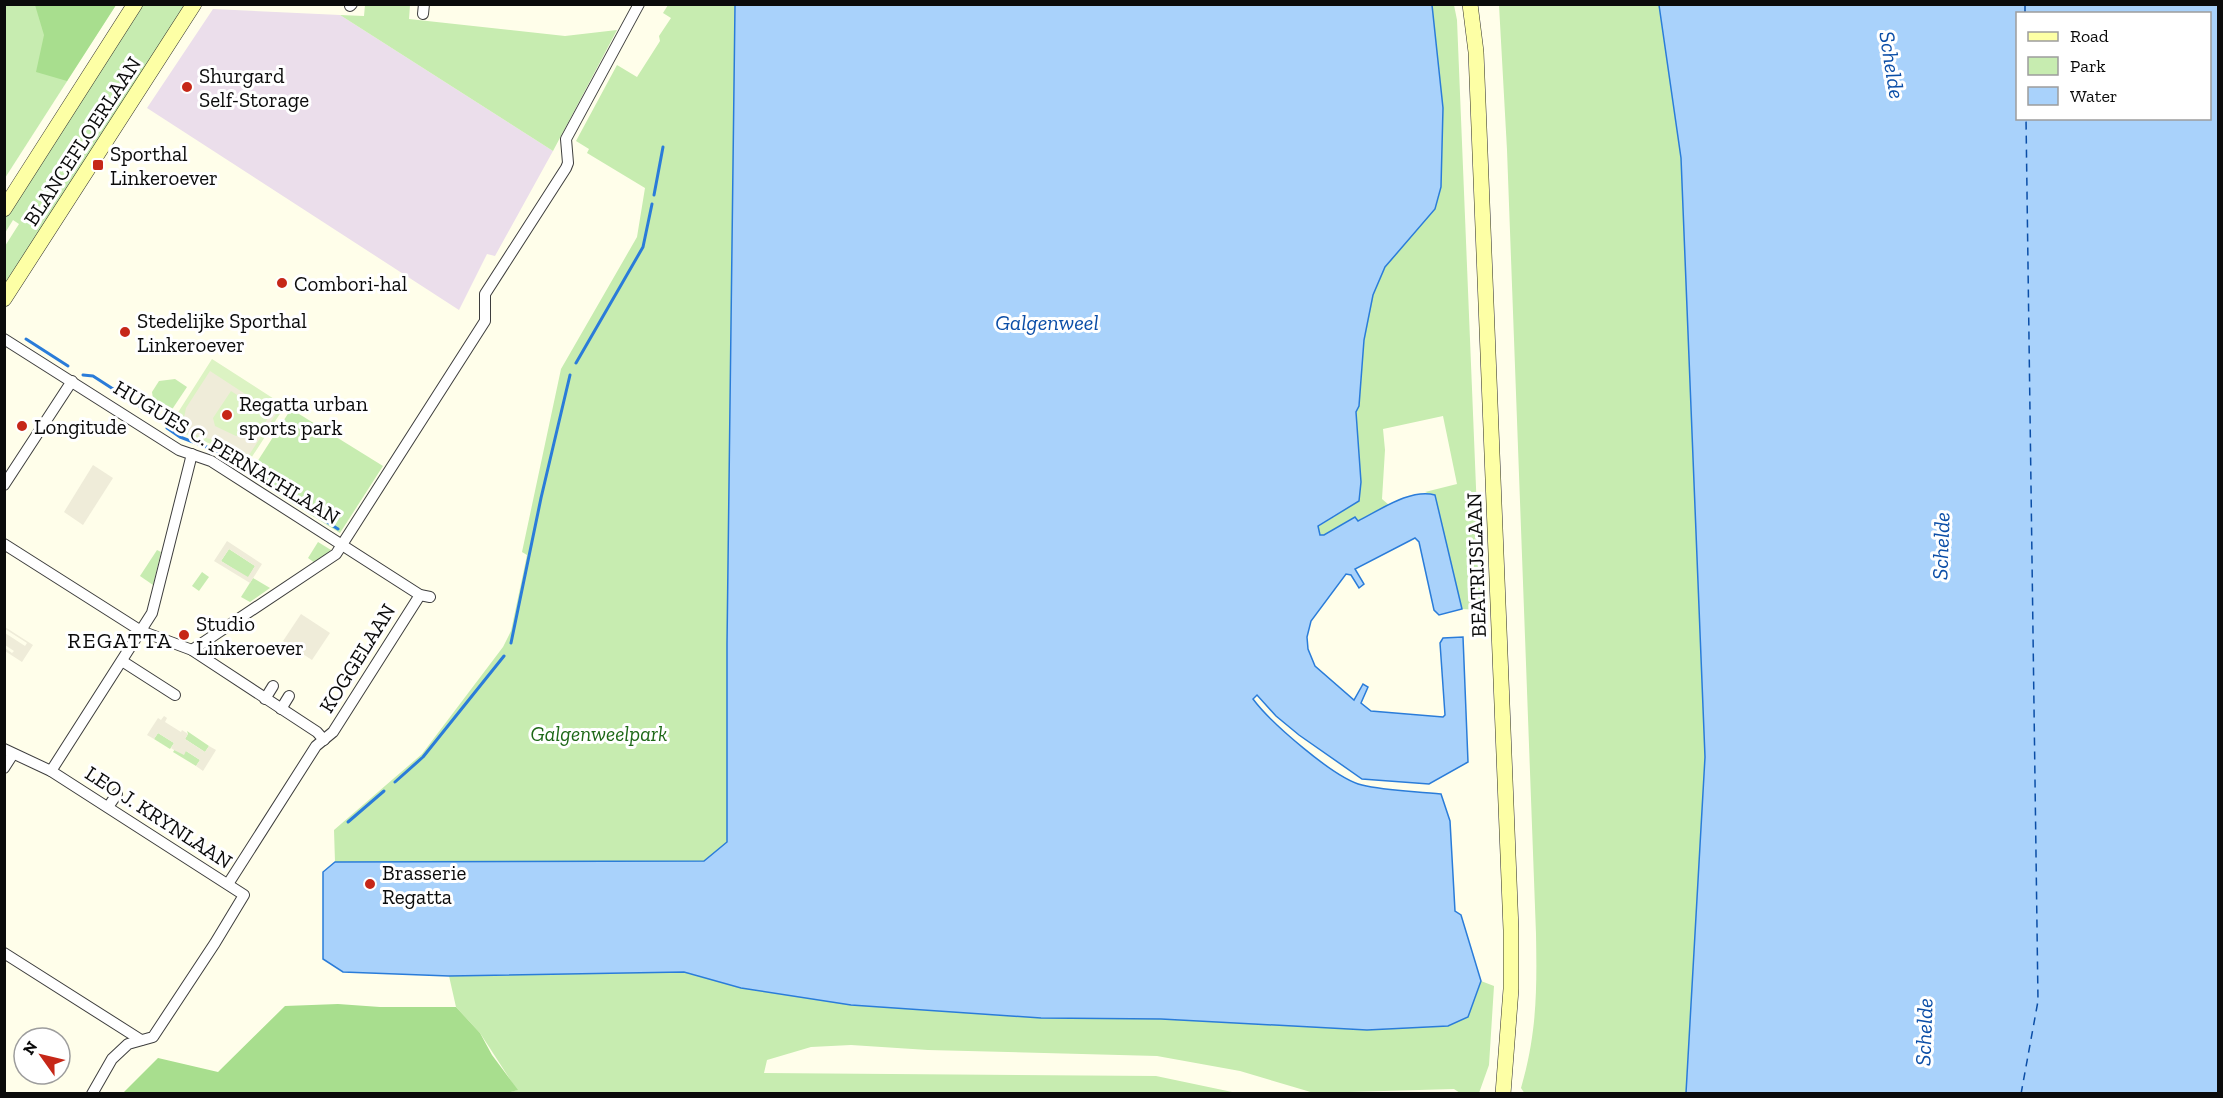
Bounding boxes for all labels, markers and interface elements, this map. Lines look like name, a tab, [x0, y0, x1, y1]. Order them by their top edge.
legend	[2016, 12, 2211, 120]
text: Road	[2070, 25, 2109, 47]
water label: Schelde	[1873, 29, 1911, 101]
street label: BLANCEFLOERLAAN	[18, 52, 146, 230]
text: Park	[2070, 55, 2106, 77]
place label: Shurgard Self-Storage	[199, 63, 309, 112]
marker: Shurgard Self-Storage	[180, 80, 194, 94]
text: Water	[2070, 85, 2117, 107]
place label: Sporthal Linkeroever	[110, 141, 218, 190]
marker: Sporthal Linkeroever	[91, 158, 105, 172]
place label: Combori-hal	[294, 271, 408, 296]
marker: Combori-hal	[275, 276, 289, 290]
place label: Stedelijke Sporthal Linkeroever	[137, 308, 307, 357]
water label: Galgenweel	[995, 309, 1099, 336]
marker: Stedelijke Sporthal Linkeroever	[118, 325, 132, 339]
street label: HUGUES C. PERNATHLAAN	[109, 375, 345, 529]
place label: Regatta urban sports park	[239, 391, 368, 440]
marker: Regatta urban sports park	[220, 408, 234, 422]
place label: Longitude	[34, 414, 127, 439]
marker: Longitude	[15, 419, 29, 433]
street label: BEATRIJSLAAN	[1461, 492, 1491, 638]
water label: Schelde	[1926, 512, 1956, 580]
street label: KOGGELAAN	[314, 599, 400, 717]
place label: Studio Linkeroever	[196, 611, 304, 660]
district label: REGATTA	[67, 627, 173, 654]
marker: Studio Linkeroever	[177, 628, 191, 642]
park label: Galgenweelpark	[531, 721, 667, 746]
street label: LEO J. KRYNLAAN	[81, 760, 237, 874]
place label: Brasserie Regatta	[382, 860, 467, 909]
marker: Brasserie Regatta	[363, 877, 377, 891]
water label: Schelde	[1909, 998, 1939, 1066]
north arrow	[12, 1026, 72, 1086]
text: N	[19, 1038, 41, 1058]

